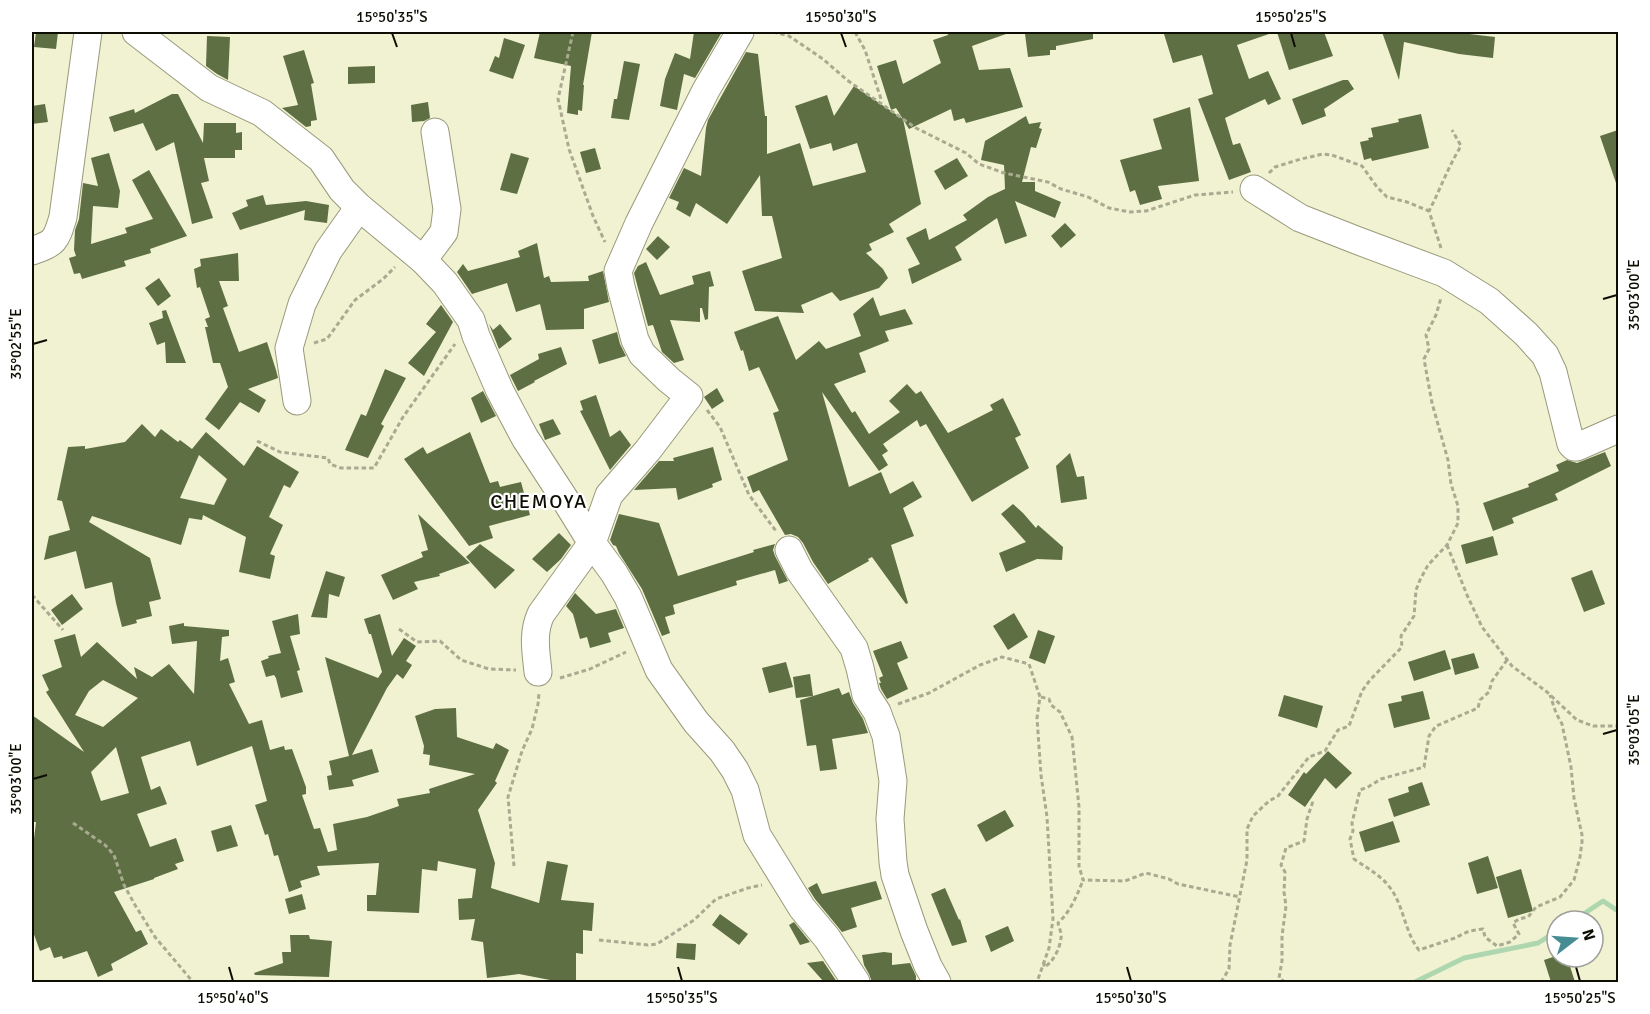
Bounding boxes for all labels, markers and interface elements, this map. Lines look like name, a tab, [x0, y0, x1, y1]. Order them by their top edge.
text: 15°50'35"S	[356, 8, 428, 26]
text: 15°50'30"S	[805, 8, 877, 26]
text: 15°50'25"S	[1255, 8, 1327, 26]
text: 35°03'00"E	[1625, 259, 1643, 331]
text: 35°02'55"E	[7, 308, 25, 380]
district label: CHEMOYA	[490, 489, 588, 514]
text: 35°03'05"E	[1625, 694, 1643, 766]
text: 35°03'00"E	[7, 743, 25, 815]
north arrow	[1545, 909, 1605, 969]
text: N	[1577, 927, 1600, 943]
text: 15°50'40"S	[197, 989, 269, 1007]
text: 15°50'35"S	[646, 989, 718, 1007]
text: 15°50'30"S	[1095, 989, 1167, 1007]
text: 15°50'25"S	[1544, 989, 1616, 1007]

